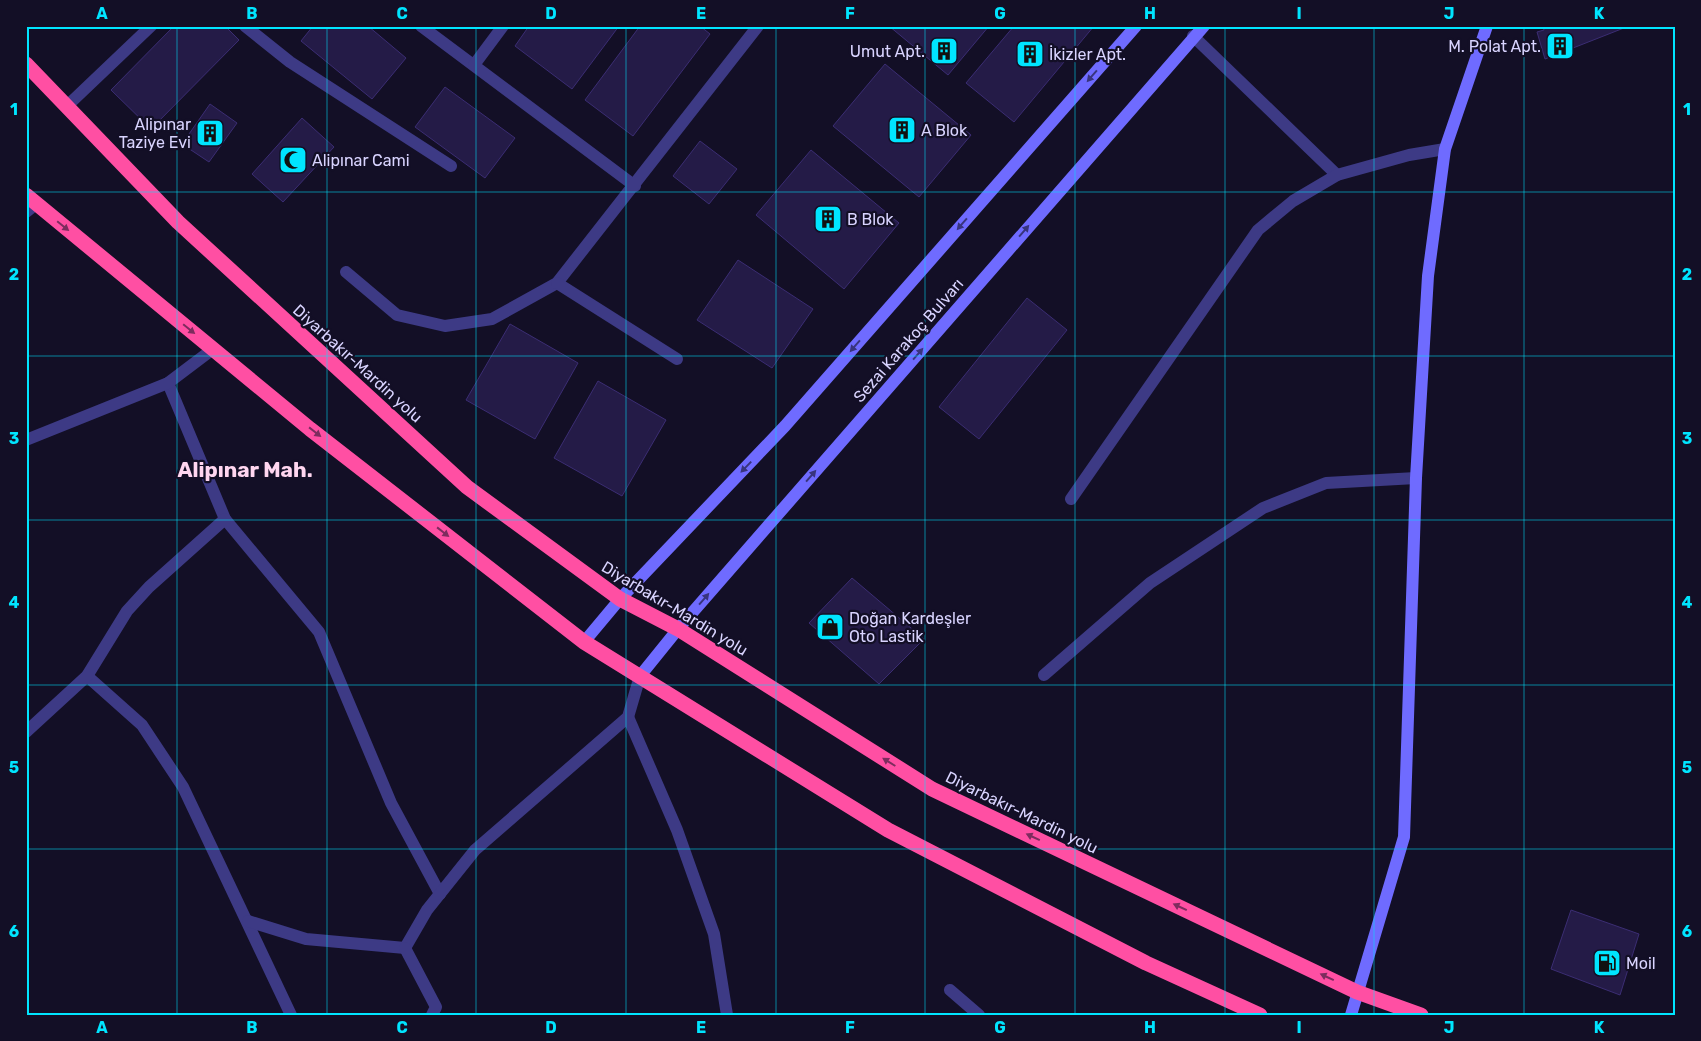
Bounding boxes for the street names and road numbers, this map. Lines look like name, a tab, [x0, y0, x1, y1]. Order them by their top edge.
street label: Sezai Karakoç Bulvarı	[849, 274, 967, 406]
street label: Diyarbakır-Mardin yolu	[289, 300, 426, 426]
street label: Diyarbakır-Mardin yolu	[598, 557, 751, 660]
street label: Diyarbakır-Mardin yolu	[942, 767, 1101, 858]

